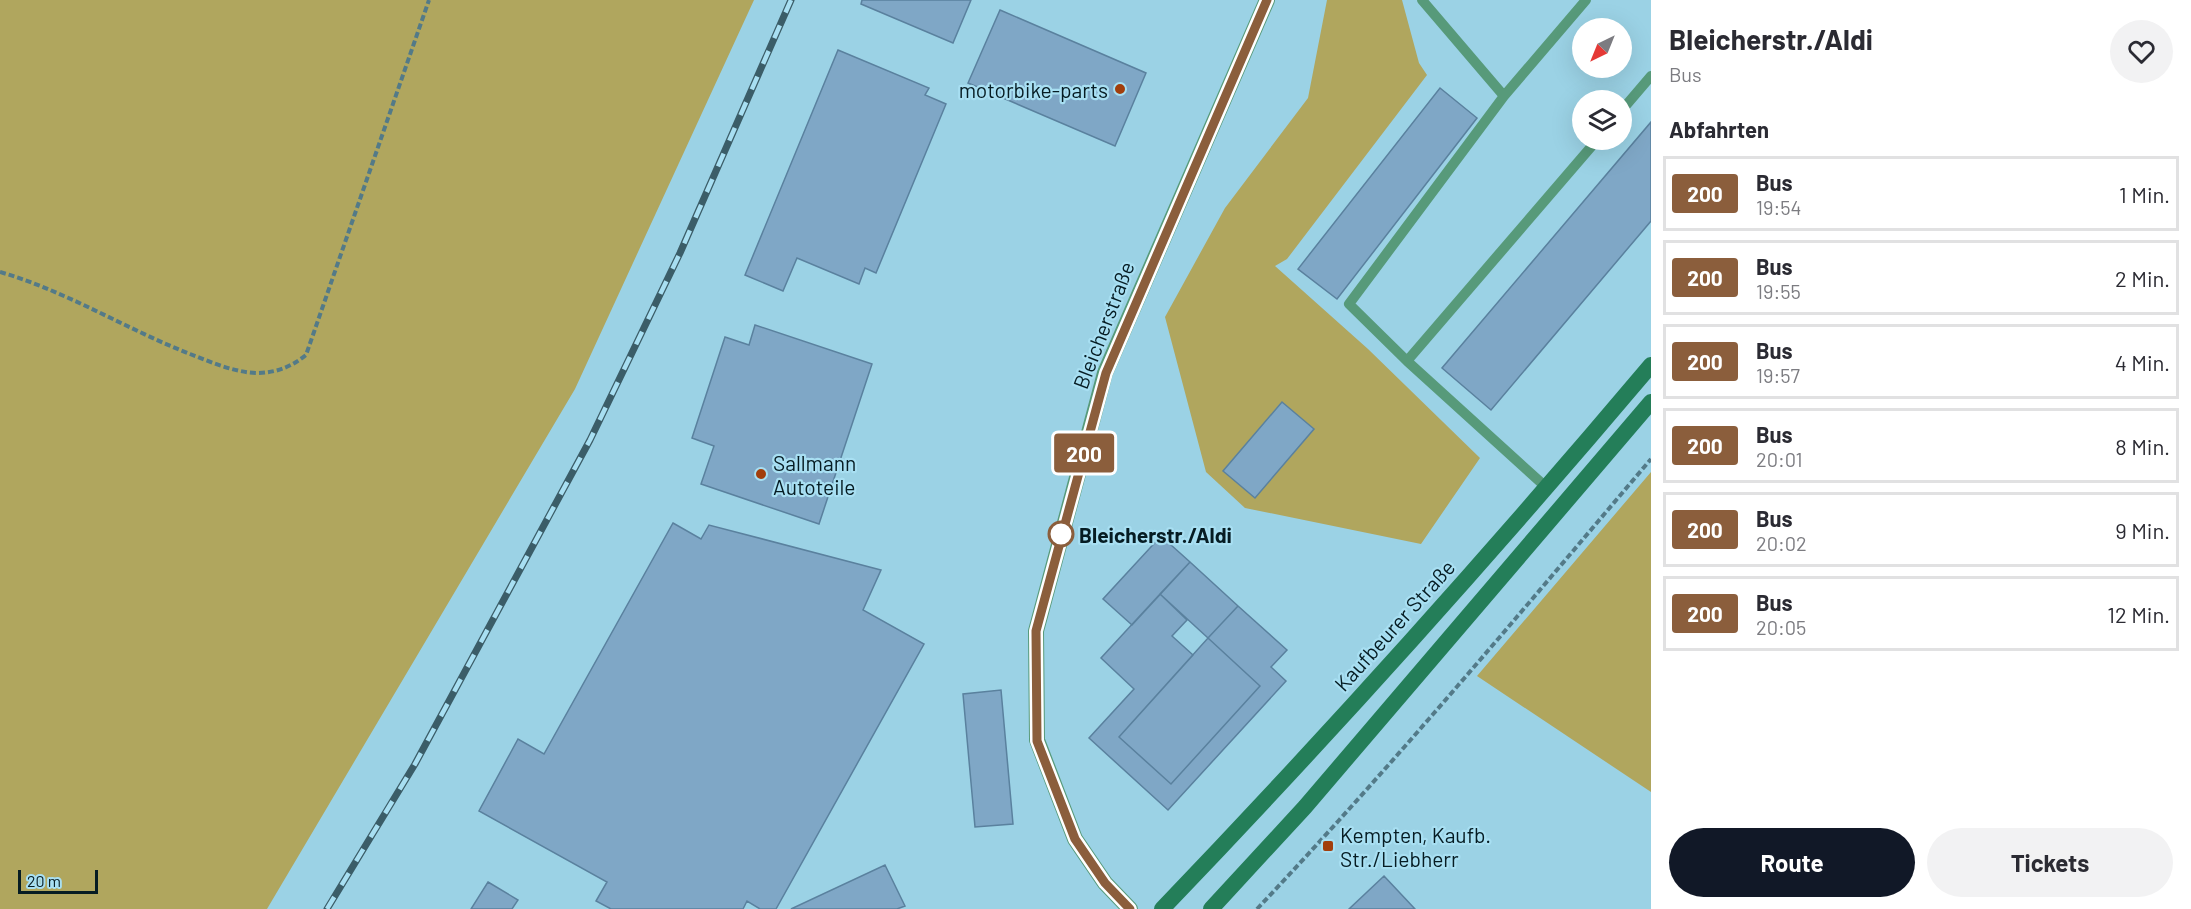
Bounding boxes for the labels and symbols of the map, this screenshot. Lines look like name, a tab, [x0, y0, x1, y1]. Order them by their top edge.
north arrow	[1572, 18, 1632, 78]
place label: motorbike-parts	[959, 77, 1108, 102]
marker: motorbike-parts	[1113, 82, 1127, 96]
street label: Bleicherstraße	[1067, 258, 1139, 392]
line badge: 200	[1050, 434, 1118, 472]
place label: Sallmann Autoteile	[773, 450, 856, 499]
marker: Sallmann Autoteile	[754, 467, 768, 481]
marker: Bleicherstr./Aldi	[1048, 521, 1074, 547]
place label: Bleicherstr./Aldi	[1079, 522, 1232, 547]
street label: Kaufbeurer Straße	[1329, 554, 1459, 696]
place label: Kempten, Kaufb. Str./Liebherr	[1340, 822, 1491, 871]
marker: Kempten, Kaufb. Str./Liebherr	[1321, 839, 1335, 853]
scale bar	[18, 867, 98, 894]

